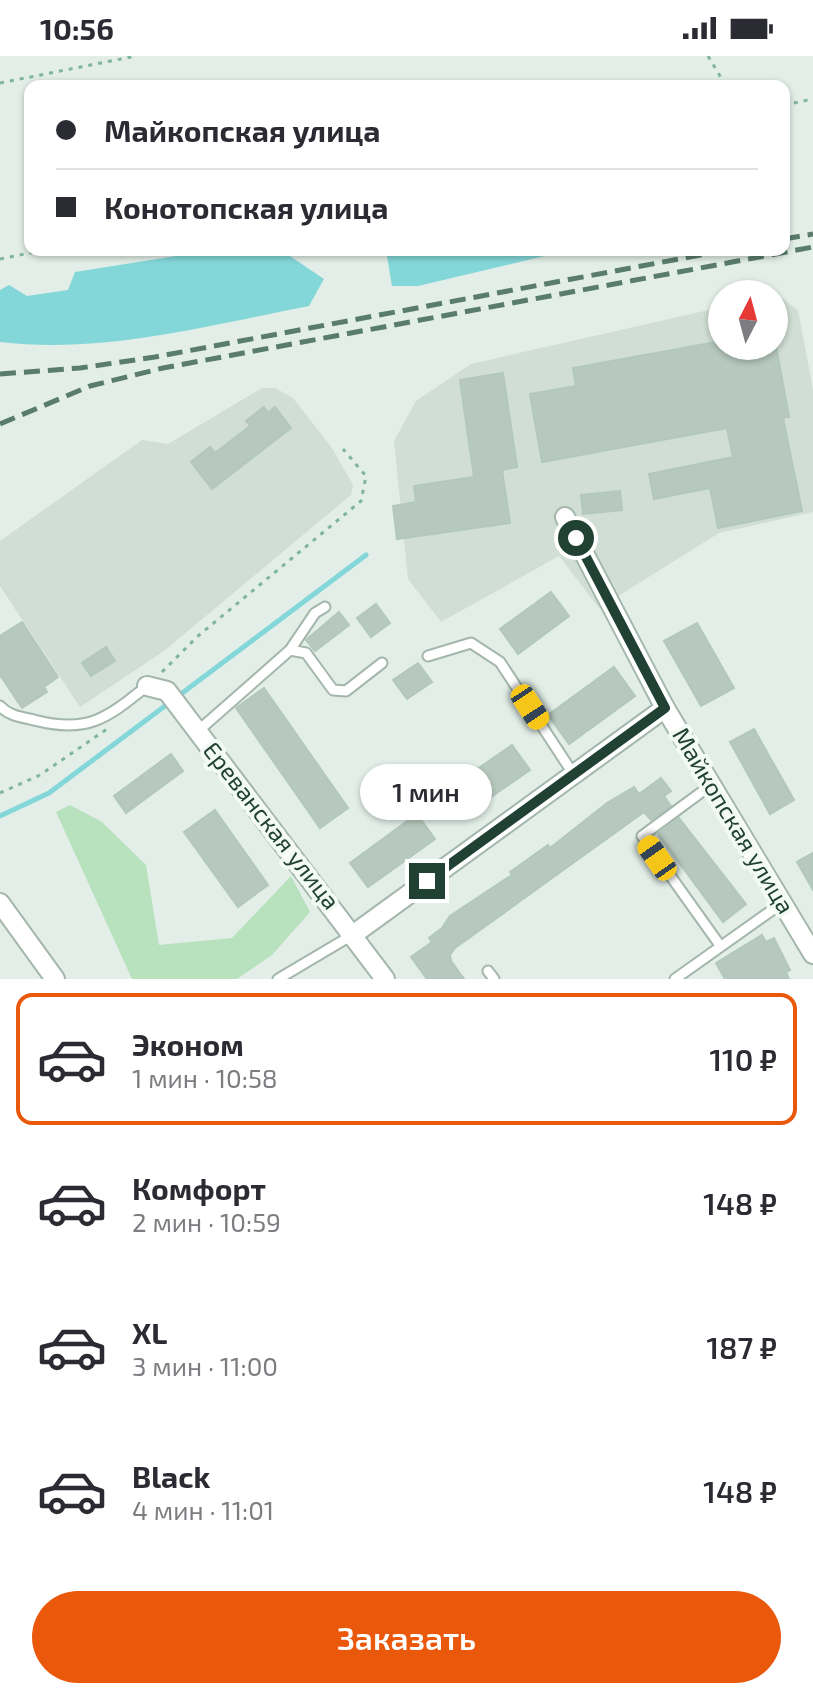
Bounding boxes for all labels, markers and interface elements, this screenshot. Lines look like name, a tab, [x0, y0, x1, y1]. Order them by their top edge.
text: 10:56	[40, 10, 114, 46]
text: Майкопская улица	[104, 112, 380, 148]
text: Конотопская улица	[104, 189, 388, 225]
north arrow	[708, 280, 788, 360]
map controls	[708, 280, 788, 360]
route start	[558, 520, 594, 556]
car	[507, 680, 553, 734]
street label: Майкопская улица	[666, 722, 801, 919]
street label: Ереванская улица	[197, 736, 346, 915]
callout: 1 мин	[361, 765, 493, 821]
text: 1 мин	[392, 776, 460, 807]
car	[633, 831, 681, 885]
route end	[409, 863, 445, 899]
icon: car	[36, 1023, 108, 1095]
text: Эконом	[132, 1026, 244, 1062]
text: 110 ₽	[710, 1041, 777, 1077]
text: 1 мин · 10:58	[132, 1062, 278, 1093]
icon: car	[36, 1167, 108, 1239]
text: Комфорт	[132, 1170, 266, 1206]
text: 148 ₽	[703, 1185, 777, 1221]
text: 2 мин · 10:59	[132, 1206, 281, 1237]
icon: car	[36, 1311, 108, 1383]
text: XL	[132, 1314, 167, 1350]
text: 187 ₽	[707, 1329, 777, 1365]
text: 3 мин · 11:00	[132, 1350, 278, 1381]
icon: car	[36, 1455, 108, 1527]
text: Black	[132, 1458, 210, 1494]
text: 148 ₽	[703, 1473, 777, 1509]
text: 4 мин · 11:01	[132, 1494, 274, 1525]
button: Заказать	[32, 1591, 781, 1683]

